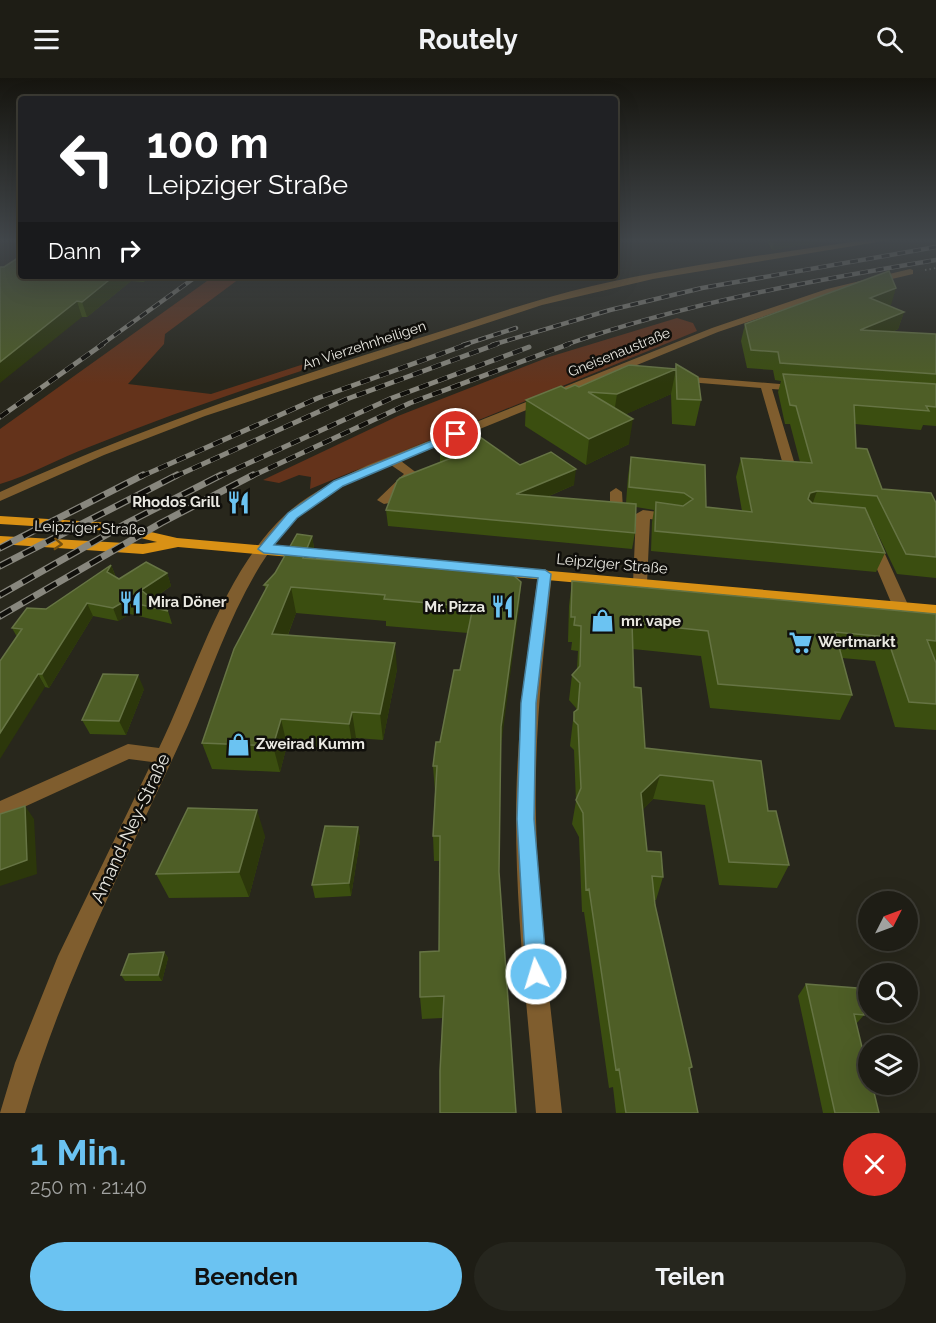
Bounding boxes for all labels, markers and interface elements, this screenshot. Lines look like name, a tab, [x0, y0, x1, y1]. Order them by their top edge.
icon: menu	[30, 23, 63, 56]
icon: search	[873, 23, 906, 56]
text: Routely	[418, 24, 518, 55]
text: 100 m	[147, 119, 269, 168]
icon: left	[48, 120, 126, 198]
text: Leipziger Straße	[147, 169, 348, 200]
icon: right	[113, 234, 146, 267]
text: Dann	[48, 238, 101, 264]
street label: An Vierzehnheiligen	[300, 317, 428, 373]
street label: Gneisenaustraße	[566, 324, 672, 380]
pin	[430, 408, 481, 459]
icon: arrive	[439, 417, 472, 450]
restaurant icon: Rhodos Grill	[225, 489, 251, 515]
place label: Rhodos Grill	[132, 493, 220, 511]
street label: Leipziger Straße	[34, 517, 146, 539]
one-way arrow	[54, 537, 63, 550]
street label: Leipziger Straße	[556, 550, 669, 578]
restaurant icon: Mira Döner	[117, 589, 143, 615]
place label: Mira Döner	[148, 593, 227, 611]
restaurant icon: Mr. Pizza	[490, 594, 516, 620]
place label: Mr. Pizza	[424, 598, 485, 616]
shop icon: mr. vape	[590, 608, 616, 634]
place label: mr. vape	[621, 612, 681, 630]
supermarket icon: Wertmarkt	[787, 629, 813, 655]
place label: Wertmarkt	[818, 633, 896, 651]
shop icon: Zweirad Kumm	[225, 731, 251, 757]
place label: Zweirad Kumm	[256, 735, 365, 753]
street label: Amand-Ney-Straße	[86, 750, 174, 906]
north arrow	[858, 891, 918, 951]
map controls	[858, 891, 918, 1095]
position arrow	[504, 942, 568, 1006]
button: search	[858, 963, 918, 1023]
button: layers	[858, 1035, 918, 1095]
text: 1 Min.	[30, 1131, 127, 1173]
button: close	[843, 1133, 906, 1196]
text: 250 m · 21:40	[30, 1175, 147, 1199]
button: Beenden	[30, 1242, 462, 1311]
button: Teilen	[474, 1242, 906, 1311]

